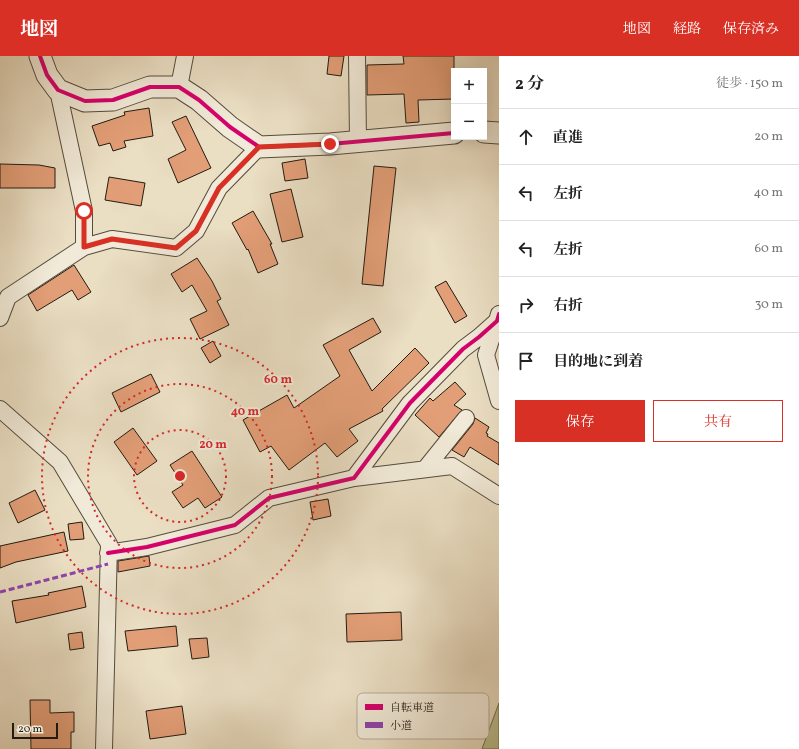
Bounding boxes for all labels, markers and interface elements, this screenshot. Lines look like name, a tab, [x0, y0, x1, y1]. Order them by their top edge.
text: 地図	[20, 17, 58, 43]
text: 地図	[623, 20, 651, 39]
text: 経路	[673, 20, 701, 39]
text: 保存済み	[723, 20, 779, 39]
map controls	[451, 68, 487, 140]
button: +	[451, 68, 487, 104]
text: 2 分	[515, 73, 544, 96]
text: 徒歩 · 150 m	[716, 75, 783, 93]
button: −	[451, 104, 487, 140]
icon: ahead	[515, 126, 537, 148]
text: 直進	[553, 128, 583, 149]
text: 20 m	[754, 128, 783, 146]
route end	[321, 135, 339, 153]
icon: left	[515, 182, 537, 204]
text: 左折	[553, 184, 583, 205]
text: 40 m	[754, 184, 783, 202]
route start	[75, 202, 93, 220]
icon: left	[515, 238, 537, 260]
text: 左折	[553, 240, 583, 261]
text: 60 m	[755, 240, 783, 258]
icon: right	[515, 294, 537, 316]
text: 右折	[553, 296, 583, 317]
text: 30 m	[755, 296, 783, 314]
icon: arrive	[515, 350, 537, 372]
text: 目的地に到着	[553, 352, 643, 373]
text: 60 m	[264, 372, 292, 388]
button: 保存	[515, 400, 645, 442]
button: 共有	[653, 400, 783, 442]
text: 40 m	[231, 404, 260, 420]
text: 20 m	[199, 437, 227, 453]
centre of rings	[173, 469, 187, 483]
legend	[357, 693, 489, 739]
text: 自転車道	[390, 701, 434, 716]
text: 小道	[390, 719, 412, 734]
scale bar	[12, 721, 58, 740]
text: 20 m	[18, 722, 42, 737]

